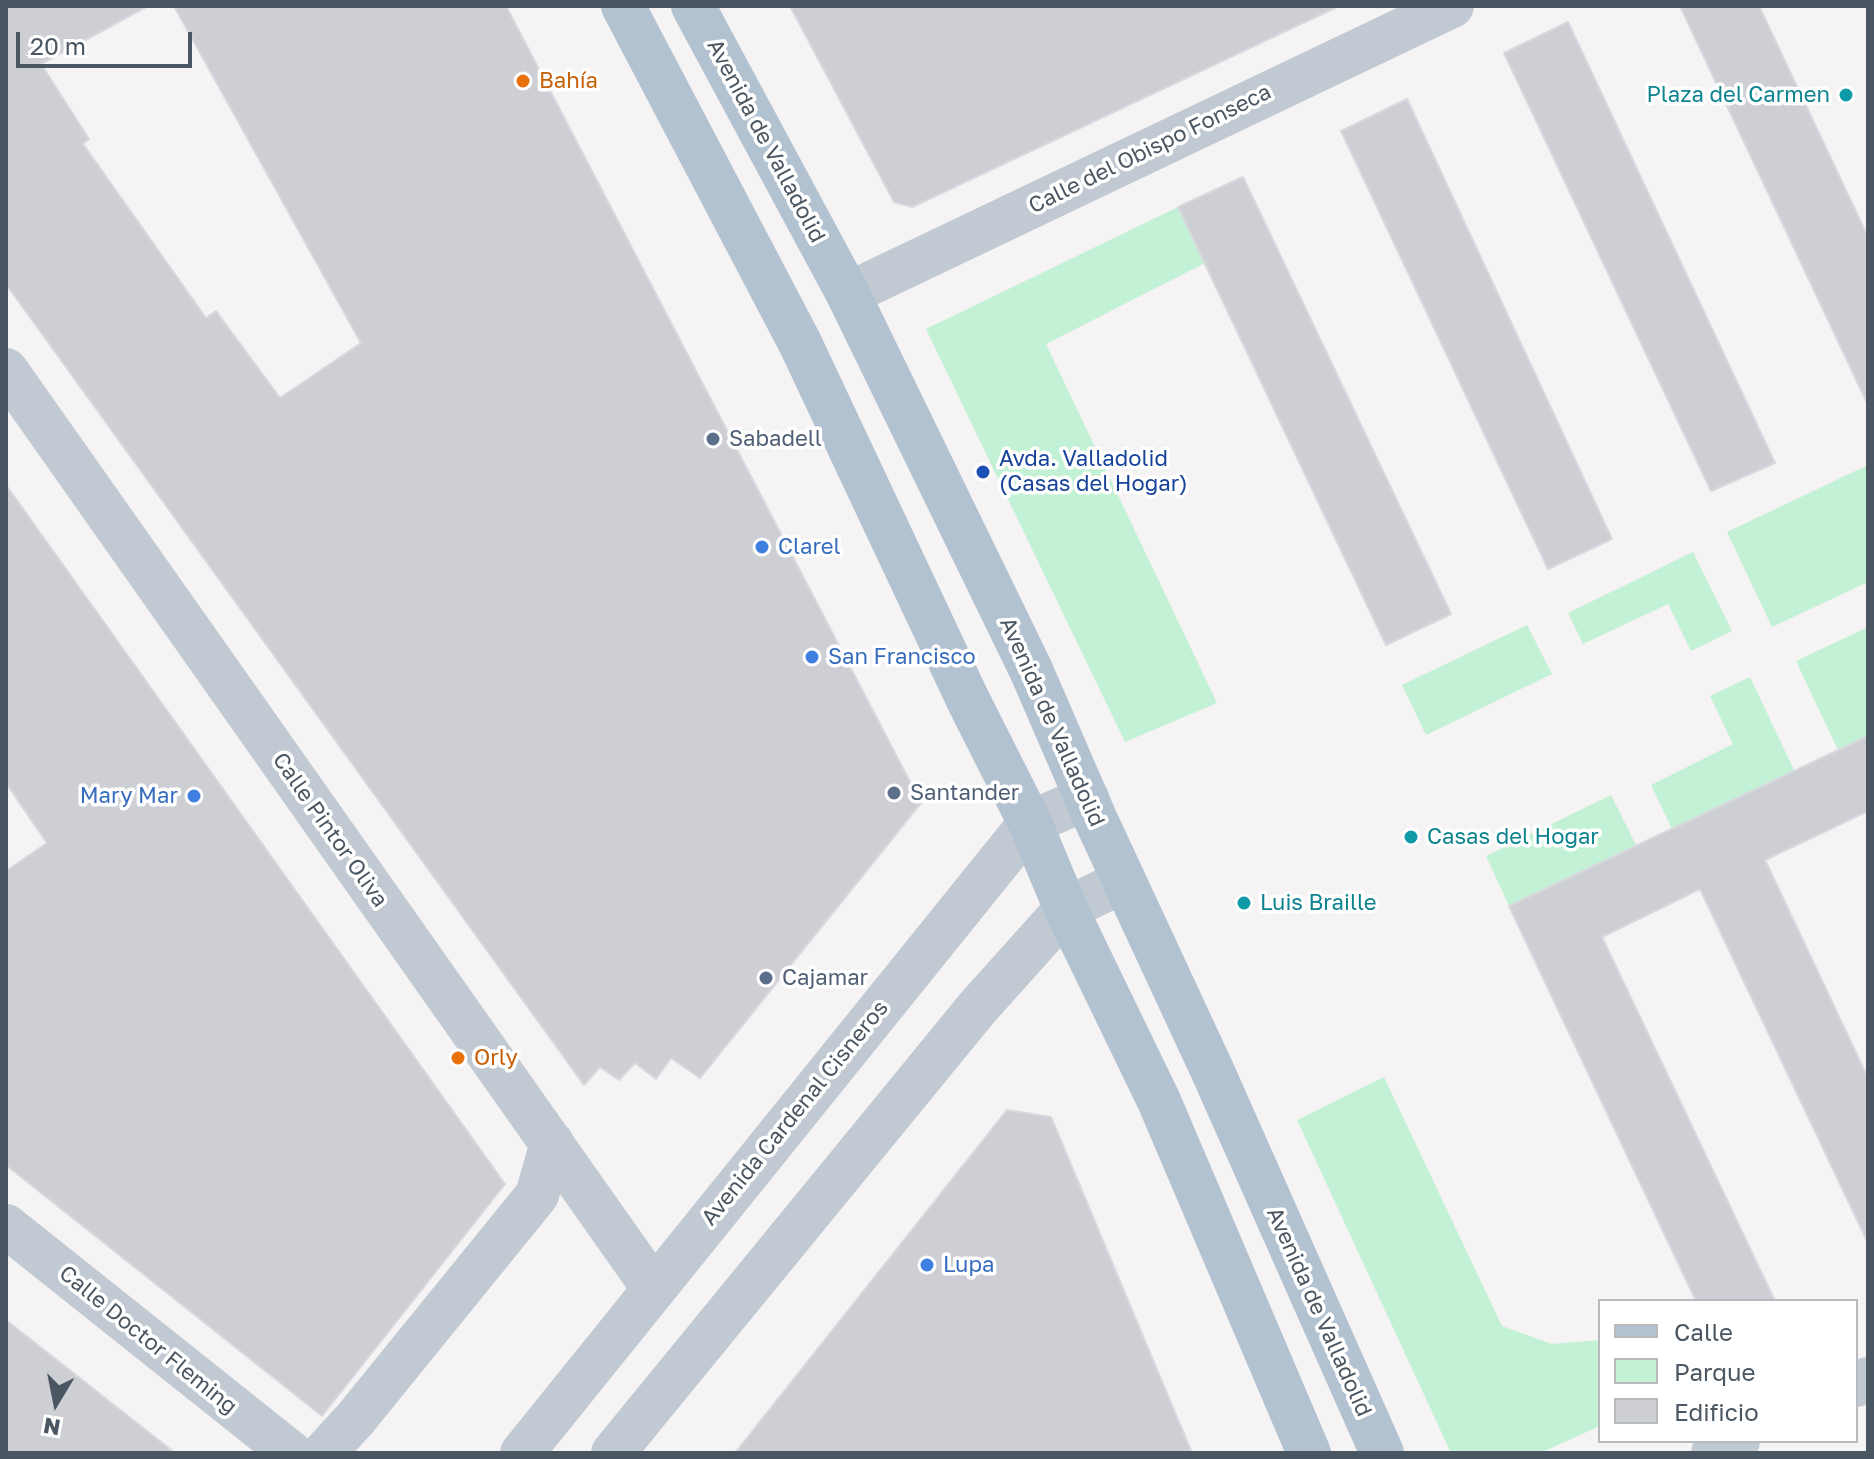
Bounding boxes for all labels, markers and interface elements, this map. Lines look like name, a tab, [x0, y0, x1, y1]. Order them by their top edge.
scale bar	[20, 16, 196, 66]
text: 20 m	[30, 31, 86, 60]
street label: Avenida de Valladolid	[701, 35, 831, 247]
place label: Bahía	[539, 68, 598, 94]
marker: Bahía	[514, 72, 532, 90]
street label: Calle del Obispo Fonseca	[1025, 79, 1275, 219]
place label: Plaza del Carmen	[1646, 82, 1830, 108]
marker: Plaza del Carmen	[1837, 86, 1855, 104]
place label: Sabadell	[729, 426, 822, 452]
marker: Sabadell	[704, 430, 722, 448]
place label: Avda. Valladolid (Casas del Hogar)	[999, 446, 1188, 498]
marker: Avda. Valladolid (Casas del Hogar)	[974, 463, 992, 481]
place label: Clarel	[778, 534, 841, 560]
marker: Clarel	[753, 538, 771, 556]
street label: Avenida de Valladolid	[994, 613, 1110, 831]
place label: San Francisco	[828, 644, 976, 670]
marker: San Francisco	[803, 648, 821, 666]
street label: Calle Pintor Oliva	[267, 748, 393, 912]
place label: Santander	[910, 780, 1019, 806]
place label: Mary Mar	[80, 783, 178, 809]
marker: Santander	[885, 784, 903, 802]
marker: Mary Mar	[185, 787, 203, 805]
place label: Casas del Hogar	[1427, 824, 1599, 850]
marker: Casas del Hogar	[1402, 828, 1420, 846]
place label: Luis Braille	[1260, 890, 1377, 916]
marker: Luis Braille	[1235, 894, 1253, 912]
place label: Cajamar	[782, 965, 868, 991]
marker: Cajamar	[757, 969, 775, 987]
street label: Avenida Cardenal Cisneros	[696, 995, 894, 1231]
place label: Orly	[474, 1045, 518, 1071]
marker: Orly	[449, 1049, 467, 1067]
street label: Avenida de Valladolid	[1261, 1203, 1377, 1421]
place label: Lupa	[943, 1252, 994, 1278]
marker: Lupa	[918, 1256, 936, 1274]
street label: Calle Doctor Fleming	[54, 1260, 242, 1420]
legend	[1598, 1299, 1858, 1443]
text: Calle	[1674, 1317, 1733, 1346]
text: Parque	[1674, 1357, 1755, 1386]
north arrow	[16, 1363, 96, 1443]
text: Edificio	[1674, 1397, 1759, 1426]
text: N	[41, 1412, 62, 1442]

